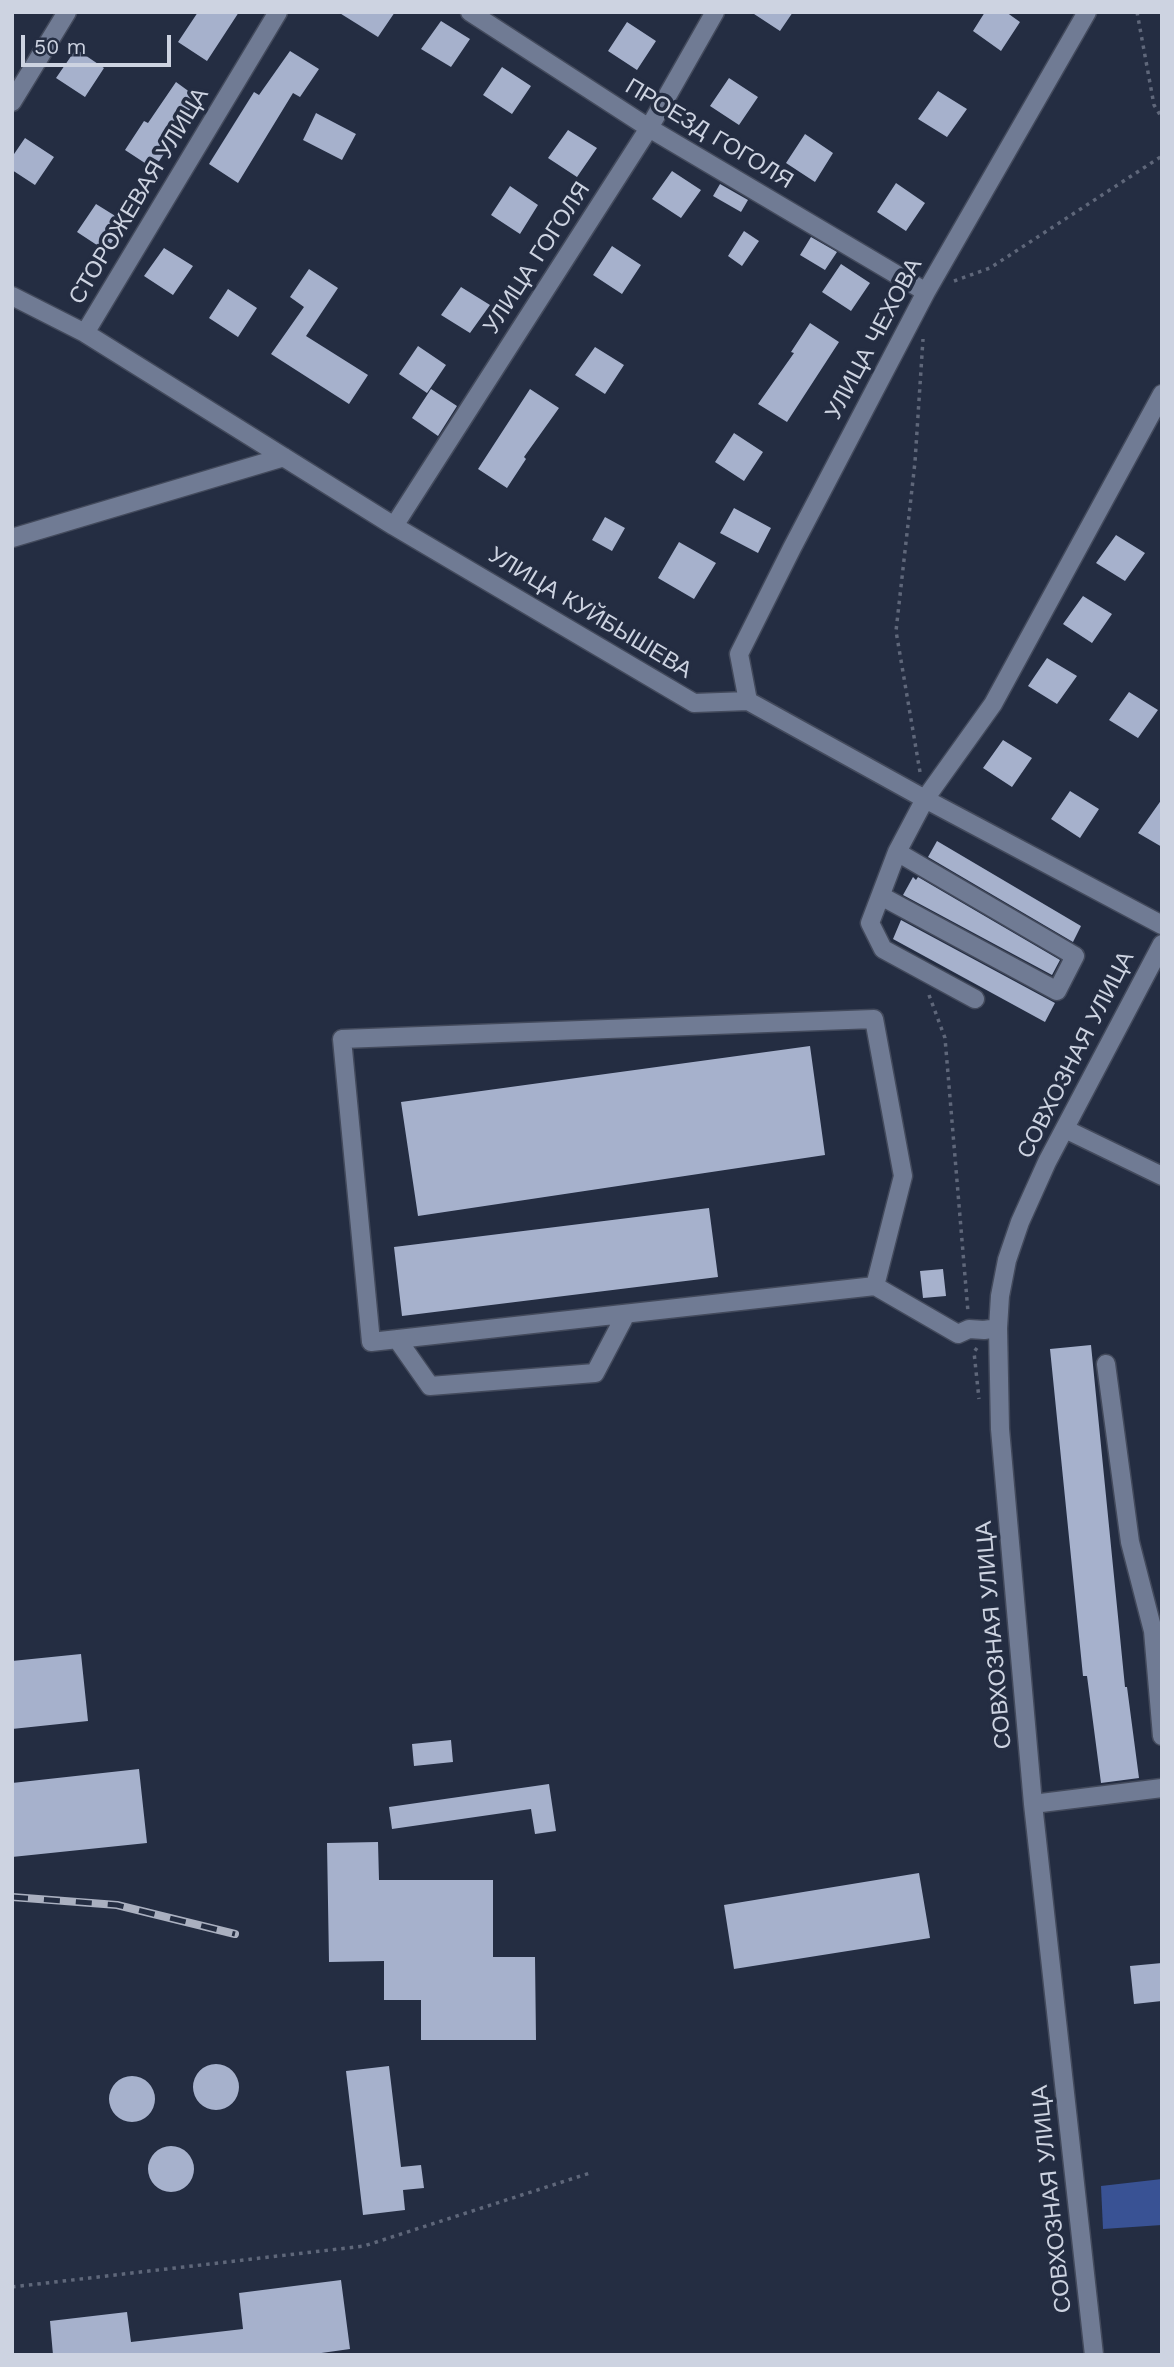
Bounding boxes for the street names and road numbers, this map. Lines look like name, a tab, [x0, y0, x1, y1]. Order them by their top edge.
street label: ПРОЕЗД ГОГОЛЯ	[620, 73, 798, 195]
street label: СТОРОЖЕВАЯ УЛИЦА	[63, 83, 215, 309]
street label: УЛИЦА ГОГОЛЯ	[478, 177, 596, 339]
street label: УЛИЦА ЧЕХОВА	[820, 254, 928, 424]
street label: УЛИЦА КУЙБЫШЕВА	[483, 541, 697, 685]
street label: СОВХОЗНАЯ УЛИЦА	[1012, 947, 1140, 1163]
street label: СОВХОЗНАЯ УЛИЦА	[970, 1520, 1018, 1750]
street label: СОВХОЗНАЯ УЛИЦА	[1026, 2084, 1078, 2314]

